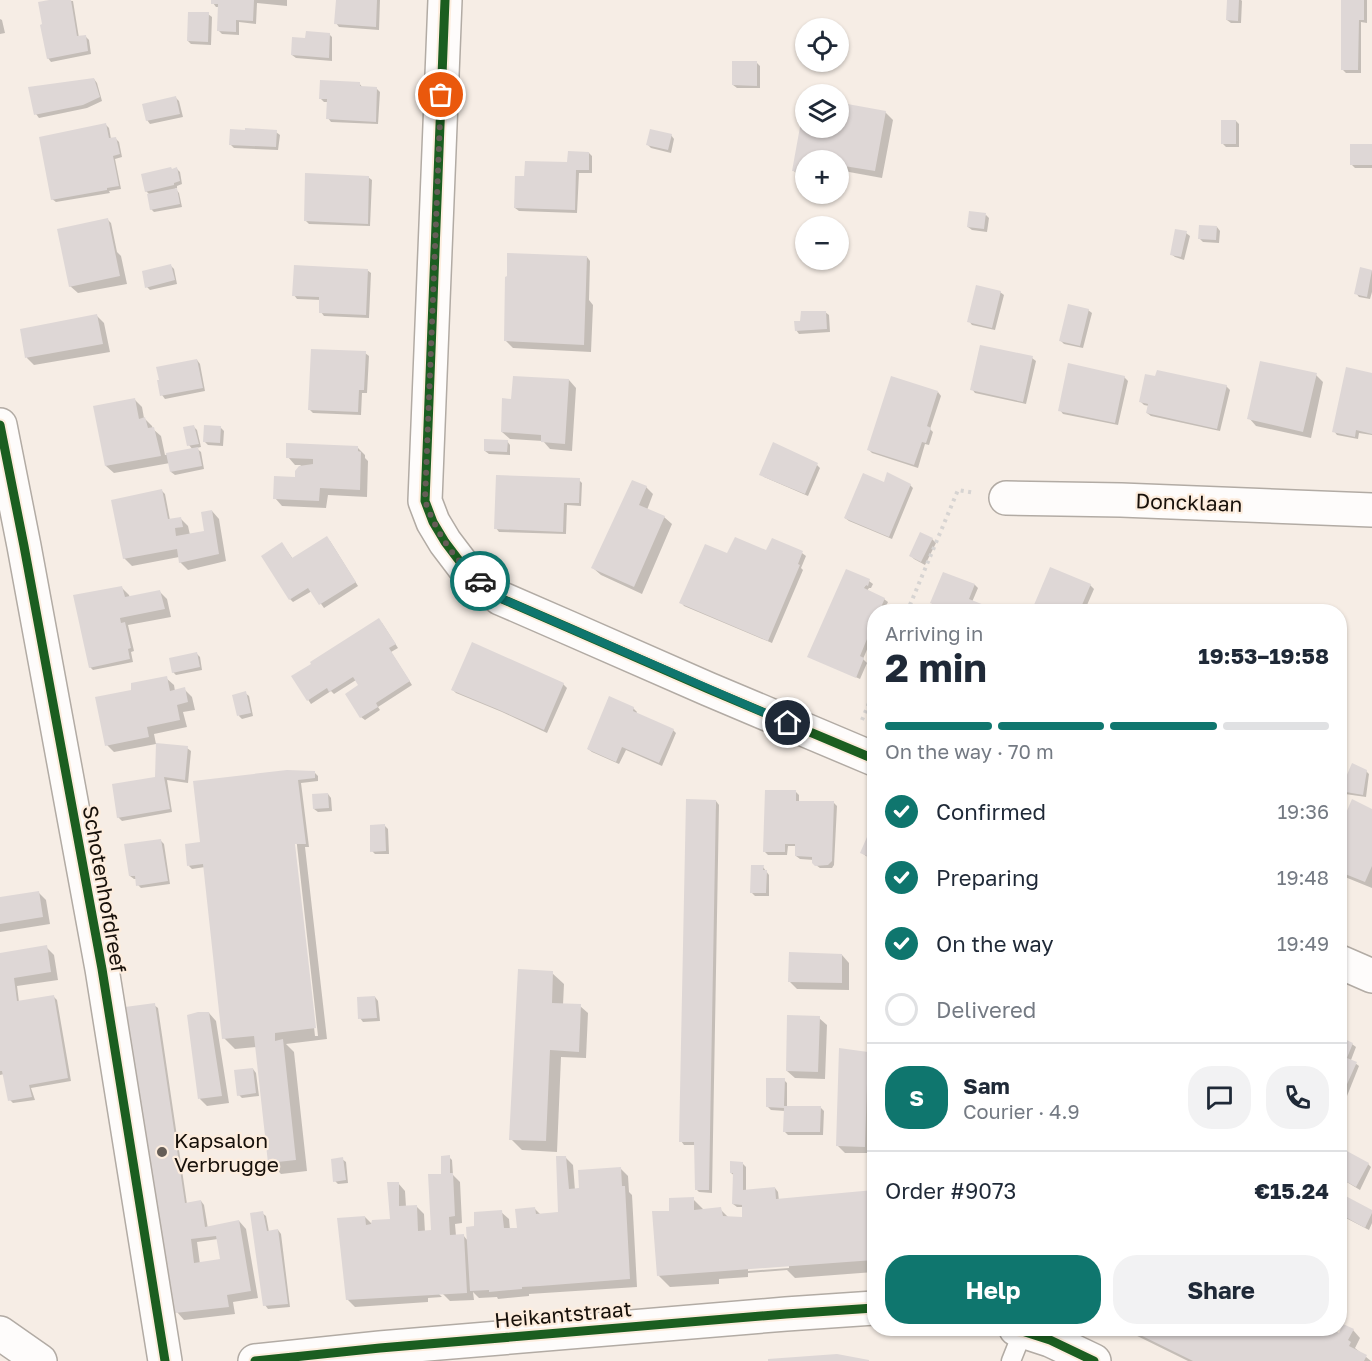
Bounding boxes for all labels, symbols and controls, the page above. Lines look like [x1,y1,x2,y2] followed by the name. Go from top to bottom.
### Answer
[795,18,849,270] map controls
[795,18,849,72] button: locate
[415,69,466,120] pin
[424,78,457,111] icon: bag
[795,84,849,138] button: layers
[795,150,849,204] button: +
[795,216,849,270] button: −
[1135,487,1243,517] street label: Doncklaan
[450,551,510,611] courier
[464,565,497,598] icon: car
[885,621,983,645] text: Arriving in
[1198,642,1329,669] text: 19:53–19:58
[885,644,987,691] text: 2 min
[762,697,813,748] pin
[771,706,804,739] icon: home
[885,739,1054,763] text: On the way · 70 m
[885,795,918,828] icon: check
[936,798,1046,825] text: Confirmed
[1277,799,1329,823] text: 19:36
[77,803,133,975] street label: Schotenhofdreef
[885,861,918,894] icon: check
[936,864,1039,891] text: Preparing
[1277,865,1329,889] text: 19:48
[885,927,918,960] icon: check
[936,930,1054,957] text: On the way
[1277,931,1329,955] text: 19:49
[936,996,1036,1023] text: Delivered
[1188,1066,1251,1129] button: chat
[1266,1066,1329,1129] button: phone
[963,1072,1010,1099] text: Sam
[909,1084,924,1111] text: S
[963,1099,1080,1123] text: Courier · 4.9
[174,1127,279,1177] place label: Kapsalon Verbrugge
[155,1145,169,1159] marker: Kapsalon Verbrugge
[885,1177,1016,1204] text: Order #9073
[1255,1177,1329,1204] text: €15.24
[885,1255,1101,1324] button: Help
[1113,1255,1329,1324] button: Share
[493,1295,633,1333] street label: Heikantstraat

